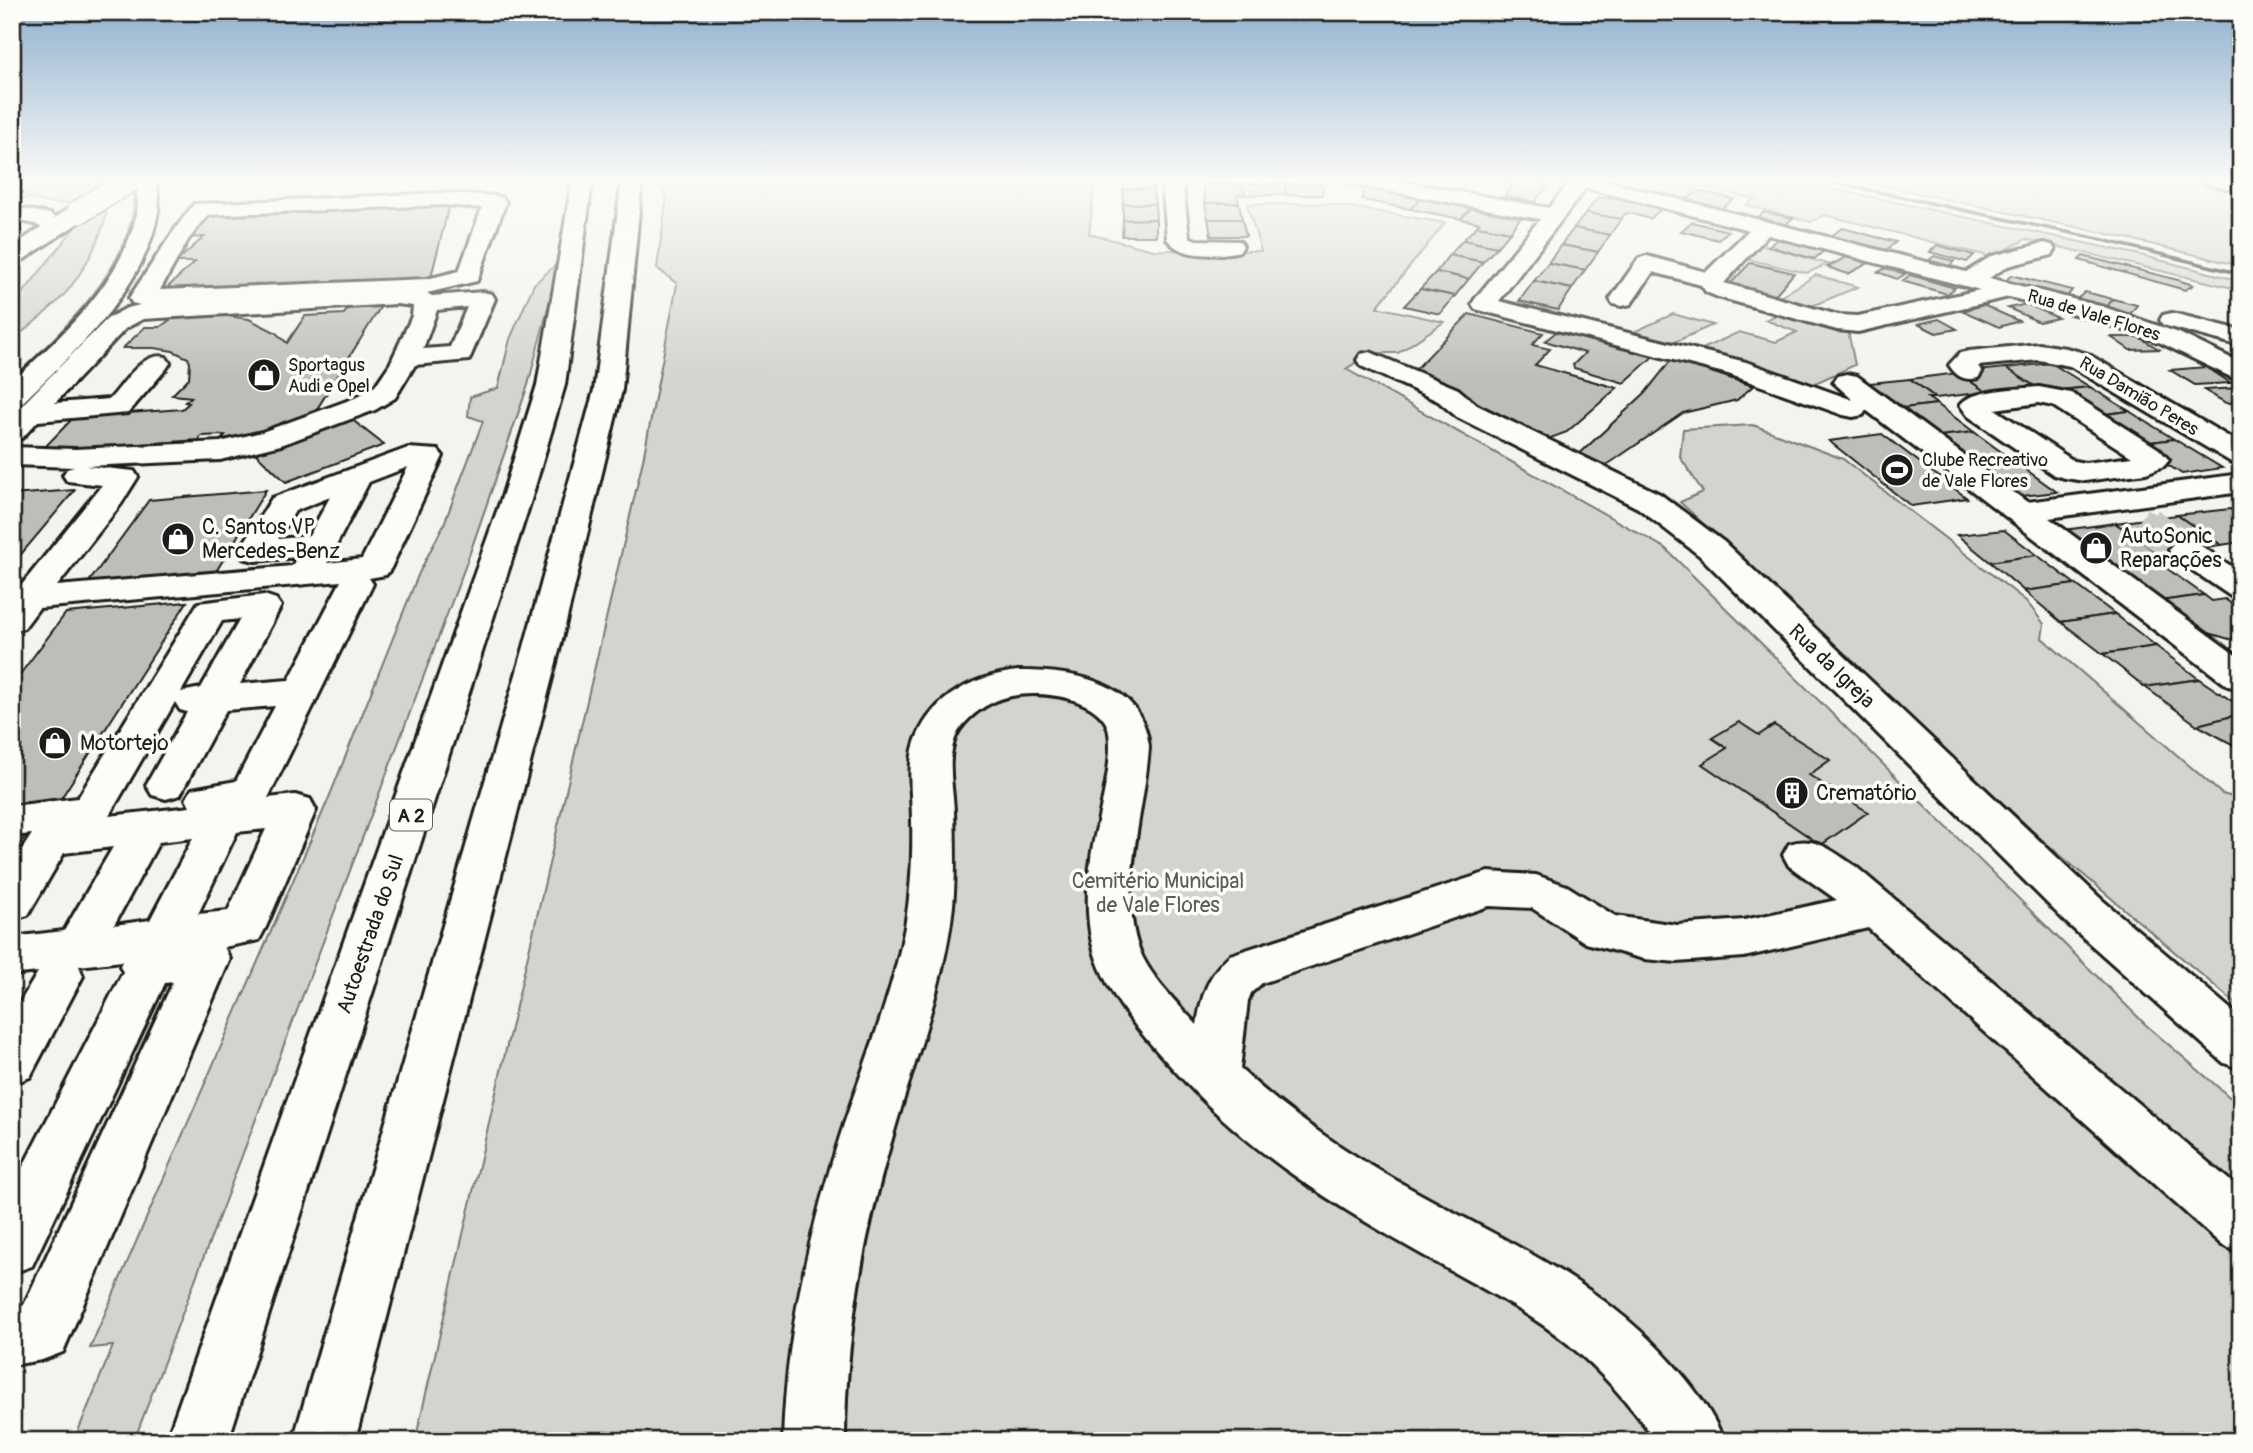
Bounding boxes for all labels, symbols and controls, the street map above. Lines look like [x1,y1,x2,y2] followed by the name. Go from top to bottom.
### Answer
[2025,284,2163,347] street label: Rua de Vale Flores
[2075,352,2203,441] street label: Rua Damião Peres
[288,354,370,398] place label: Sportagus Audi e Opel
[245,356,283,394] shop icon: Sportagus Audi e Opel
[1922,449,2048,493] place label: Clube Recreativo de Vale Flores
[1878,451,1916,489] sports icon: Clube Recreativo de Vale Flores
[202,514,340,565] place label: C. Santos VP Mercedes-Benz
[159,520,197,558] shop icon: C. Santos VP Mercedes-Benz
[2120,523,2222,574] place label: AutoSonic Reparações
[2077,529,2115,567] shop icon: AutoSonic Reparações
[1783,618,1881,714] street label: Rua da Igreja
[36,724,74,762] shop icon: Motortejo
[80,730,169,757] place label: Motortejo
[1773,774,1811,812] building icon: Crematório
[1816,780,1916,807] place label: Crematório
[390,800,432,830] road number: A 2
[331,851,410,1017] street label: Autoestrada do Sul
[1072,868,1244,919] park label: Cemitério Municipal de Vale Flores

